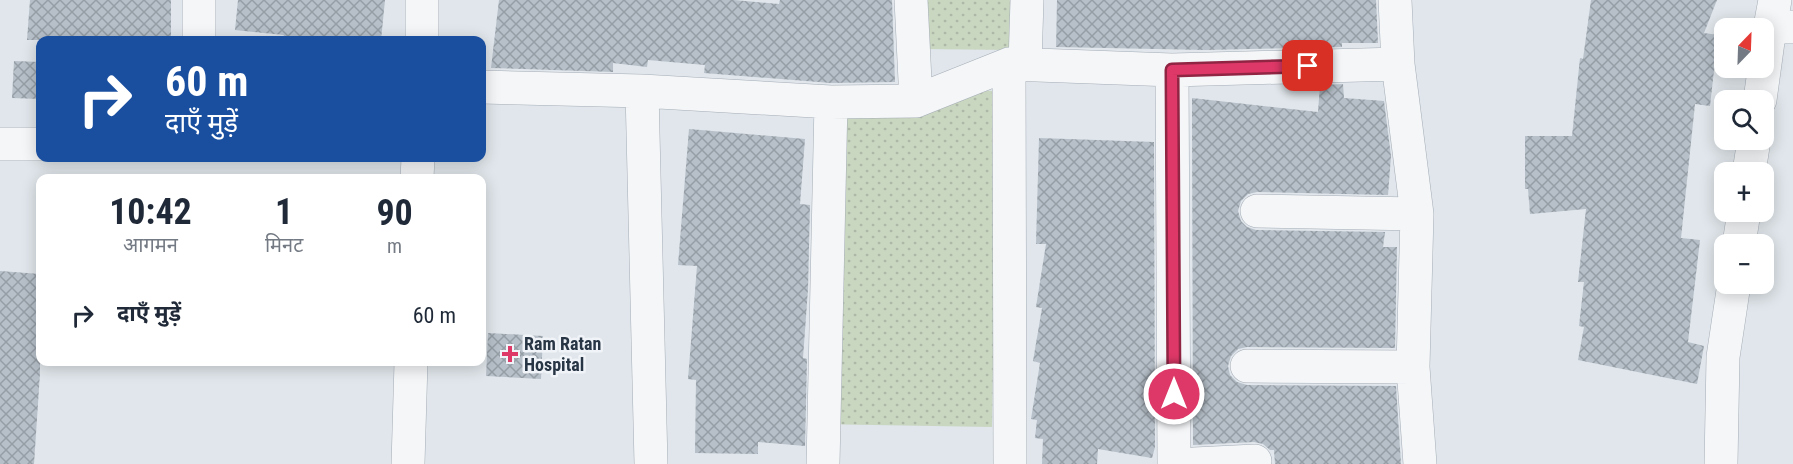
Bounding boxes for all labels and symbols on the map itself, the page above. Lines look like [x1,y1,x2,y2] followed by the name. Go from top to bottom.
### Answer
[1714,18,1774,78] north arrow
[1282,40,1333,91] pin
[524,333,601,375] place label: Ram Ratan Hospital
[501,345,519,363] marker: Ram Ratan Hospital
[1142,362,1206,426] position arrow

